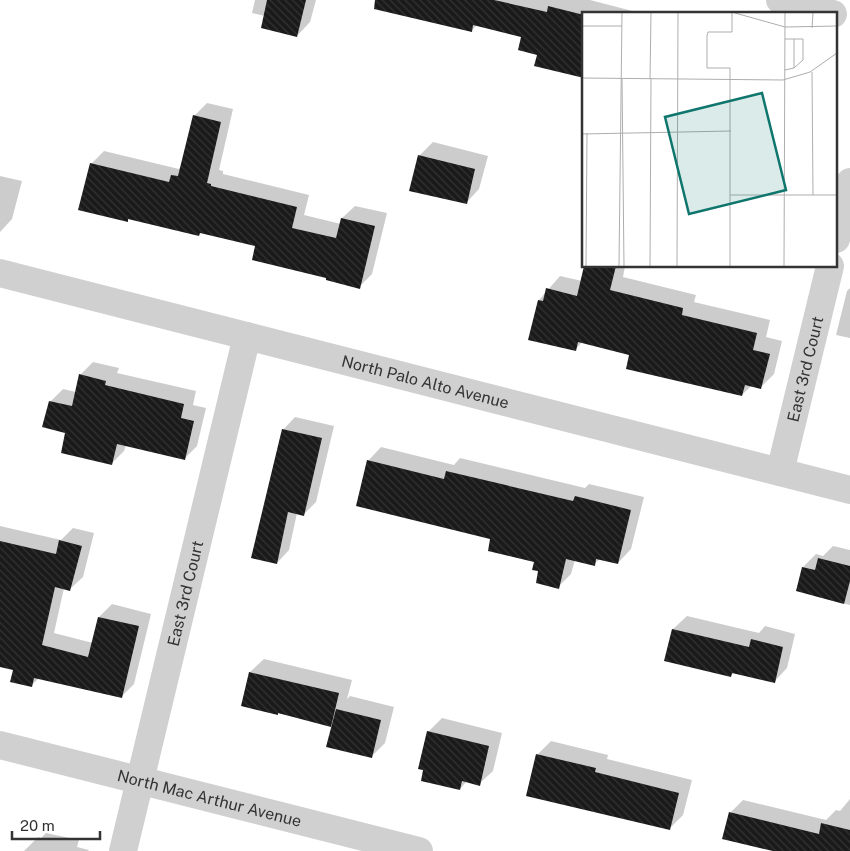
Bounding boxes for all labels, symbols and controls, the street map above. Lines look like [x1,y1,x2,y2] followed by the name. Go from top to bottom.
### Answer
[582,12,838,268] inset map
[784,314,827,424] street label: East 3rd Court
[339,352,511,413] street label: North Palo Alto Avenue
[164,539,207,648] street label: East 3rd Court
[115,766,303,831] street label: North Mac Arthur Avenue
[12,808,100,840] scale bar
[20,817,55,834] text: 20 m

